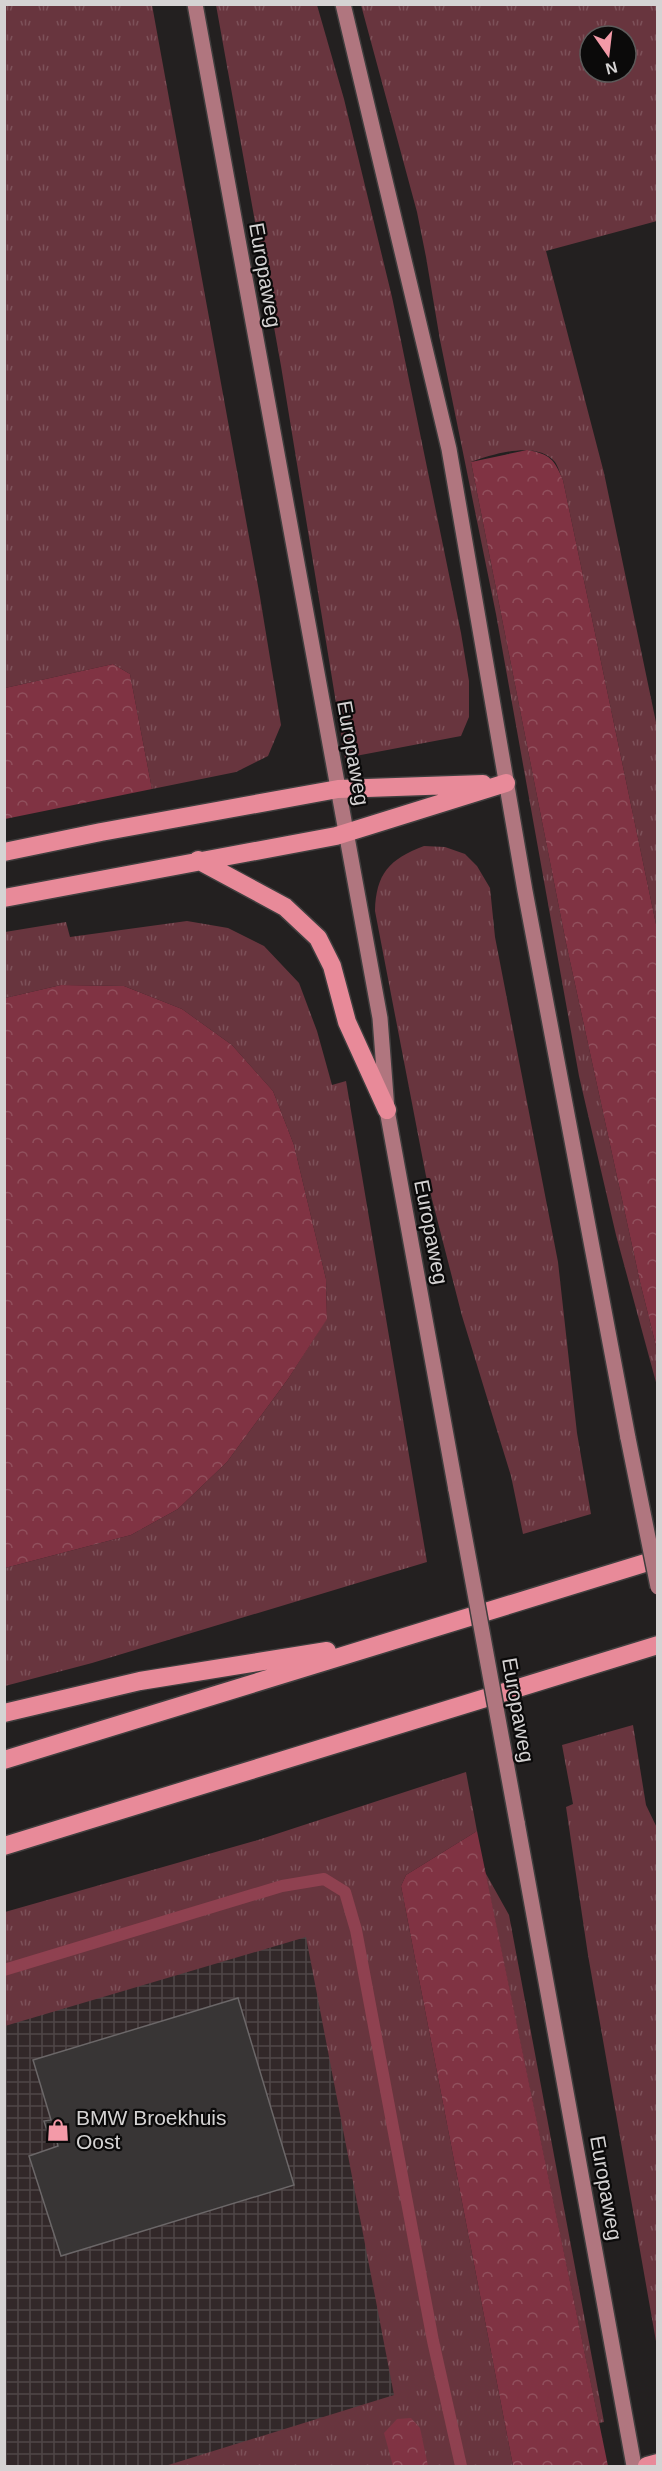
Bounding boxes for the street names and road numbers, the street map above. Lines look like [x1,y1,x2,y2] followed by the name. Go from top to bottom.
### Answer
[245,221,286,329] street label: Europaweg
[333,699,374,807] street label: Europaweg
[410,1178,453,1286] street label: Europaweg
[498,1656,539,1764] street label: Europaweg
[586,2134,627,2242] street label: Europaweg

